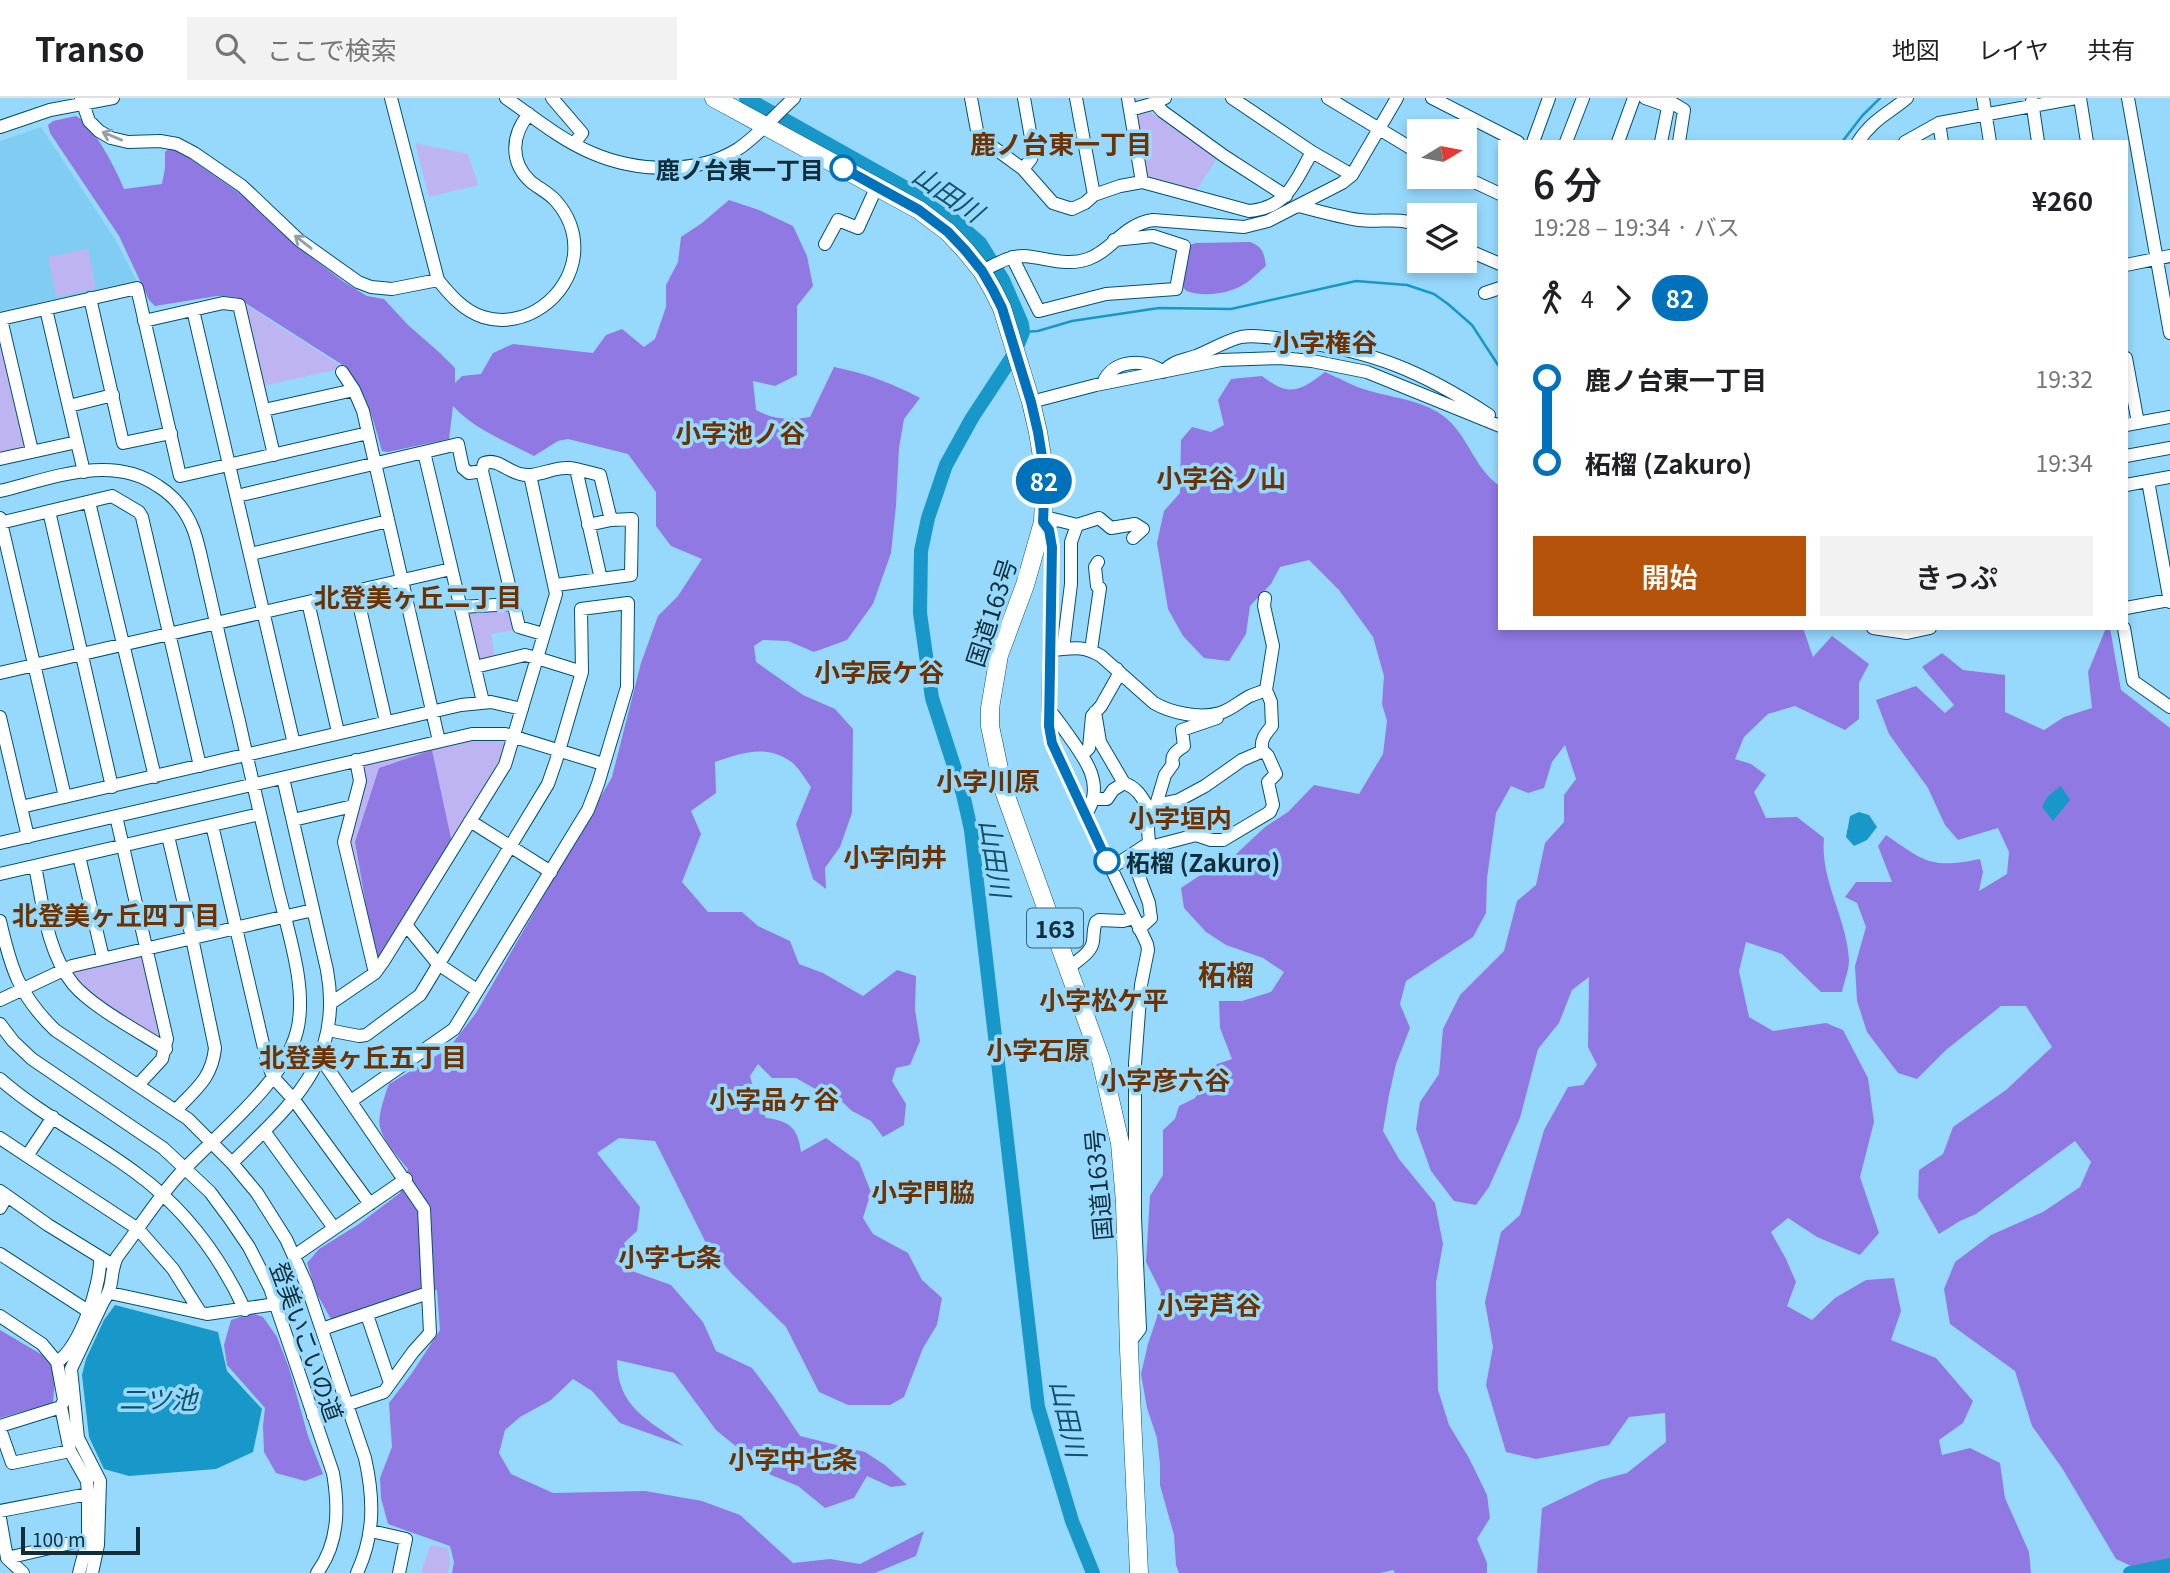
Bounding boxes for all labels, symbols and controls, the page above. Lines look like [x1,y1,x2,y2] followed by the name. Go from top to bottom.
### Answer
[187,17,677,80] search box
[35,24,145,72] text: Transo
[211,29,249,67] icon: search
[267,30,397,67] text: ここで検索
[1892,31,1940,66] text: 地図
[1978,31,2049,66] text: レイヤ
[2087,31,2135,66] text: 共有
[1407,119,1477,189] north arrow
[1407,119,1477,273] map controls
[970,124,1152,161] district label: 鹿ノ台東一丁目
[101,129,123,142] one-way arrow
[656,151,824,186] place label: 鹿ノ台東一丁目
[830,155,856,181] marker: 鹿ノ台東一丁目
[906,155,994,231] water label: 山田川
[1533,155,1602,210] text: 6 分
[2032,181,2093,218] text: ¥260
[1407,203,1477,273] button: layers
[1533,209,1740,243] text: 19:28 – 19:34 · バス
[294,235,312,250] one-way arrow
[1533,279,1571,317] icon: walk
[1604,279,1642,317] icon: forward
[1666,280,1694,315] text: 82
[1581,281,1594,315] text: 4
[1273,322,1377,359] district label: 小字権谷
[1585,360,1767,397] text: 鹿ノ台東一丁目
[2036,361,2093,395] text: 19:32
[675,413,805,450] district label: 小字池ノ谷
[1585,444,1752,481] text: 柘榴 (Zakuro)
[2036,445,2093,479] text: 19:34
[1012,458,1076,504] line badge: 82
[1156,458,1286,495] district label: 小字谷ノ山
[1030,463,1058,498] text: 82
[1533,536,1806,616] button: 開始
[1820,536,2093,616] button: きっぷ
[956,553,1024,671] street label: 国道163号
[314,577,522,614] district label: 北登美ヶ丘二丁目
[814,652,944,689] district label: 小字辰ケ谷
[936,761,1040,798] district label: 小字川原
[1128,798,1232,835] district label: 小字垣内
[973,817,1022,902] water label: 山田川
[843,837,947,874] district label: 小字向井
[1126,844,1280,879] place label: 柘榴 (Zakuro)
[1094,848,1120,874] marker: 柘榴 (Zakuro)
[12,895,220,932] district label: 北登美ヶ丘四丁目
[1027,908,1083,948] road number: 163
[1198,953,1254,993] district label: 柘榴
[1039,980,1169,1017] district label: 小字松ケ平
[986,1030,1090,1067] district label: 小字石原
[259,1037,467,1074] district label: 北登美ヶ丘五丁目
[1100,1060,1230,1097] district label: 小字彦六谷
[709,1079,839,1116] district label: 小字品ヶ谷
[1075,1128,1119,1242] street label: 国道163号
[871,1172,975,1209] district label: 小字門脇
[618,1237,722,1274] district label: 小字七条
[263,1256,353,1426] street label: 登美いこいの道
[1157,1285,1261,1322] district label: 小字芦谷
[1043,1376,1097,1463] water label: 山田川
[119,1379,200,1416] water label: 二ツ池
[728,1439,858,1476] district label: 小字中七条
[21,1524,140,1556] scale bar
[32,1525,86,1552] text: 100 m

